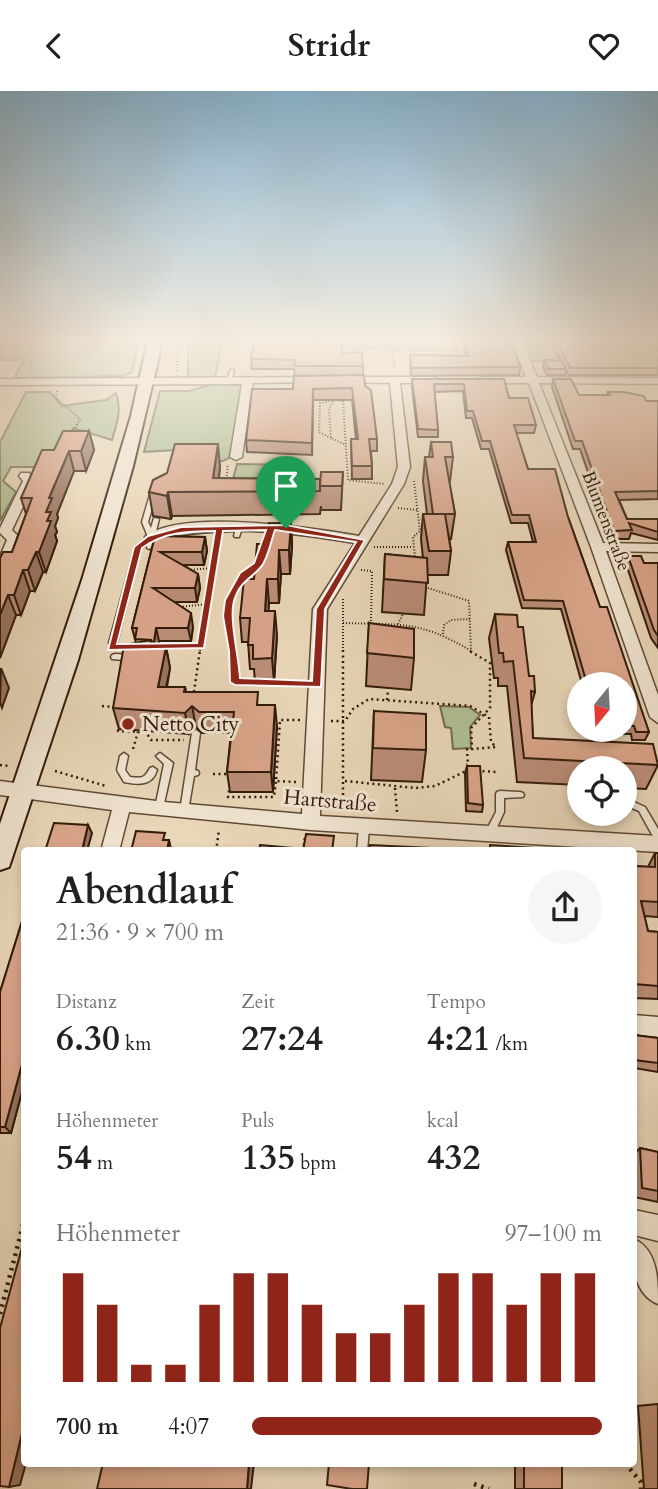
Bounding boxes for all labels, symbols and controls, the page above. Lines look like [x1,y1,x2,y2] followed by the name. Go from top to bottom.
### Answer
[288,24,370,68] text: Stridr
[35,27,73,65] icon: back
[585,27,623,65] icon: heart
[256,456,316,528] pin
[267,467,305,505] icon: arrive
[575,467,637,575] street label: Blumenstraße
[567,672,637,742] north arrow
[567,672,637,826] map controls
[142,710,239,739] place label: Netto City
[120,716,136,732] marker: Netto City
[567,756,637,826] button: locate
[282,782,378,820] street label: Hartstraße
[56,865,233,917] text: Abendlauf
[528,870,602,944] button: share
[56,917,224,948] text: 21:36 · 9 × 700 m
[56,989,117,1015] text: Distanz
[241,989,275,1015] text: Zeit
[427,989,486,1015] text: Tempo
[56,1015,120,1063] text: 6.30
[241,1015,323,1063] text: 27:24
[427,1015,491,1063] text: 4:21
[120,1031,151,1057] text: km
[491,1031,528,1057] text: /km
[56,1108,158,1134] text: Höhenmeter
[241,1108,274,1134] text: Puls
[427,1108,459,1134] text: kcal
[56,1134,92,1182] text: 54
[241,1134,295,1182] text: 135
[427,1134,480,1182] text: 432
[92,1150,113,1176] text: m
[295,1150,337,1176] text: bpm
[56,1218,180,1249] text: Höhenmeter
[505,1218,602,1249] text: 97–100 m
[56,1411,119,1442] text: 700 m
[168,1411,209,1442] text: 4:07

